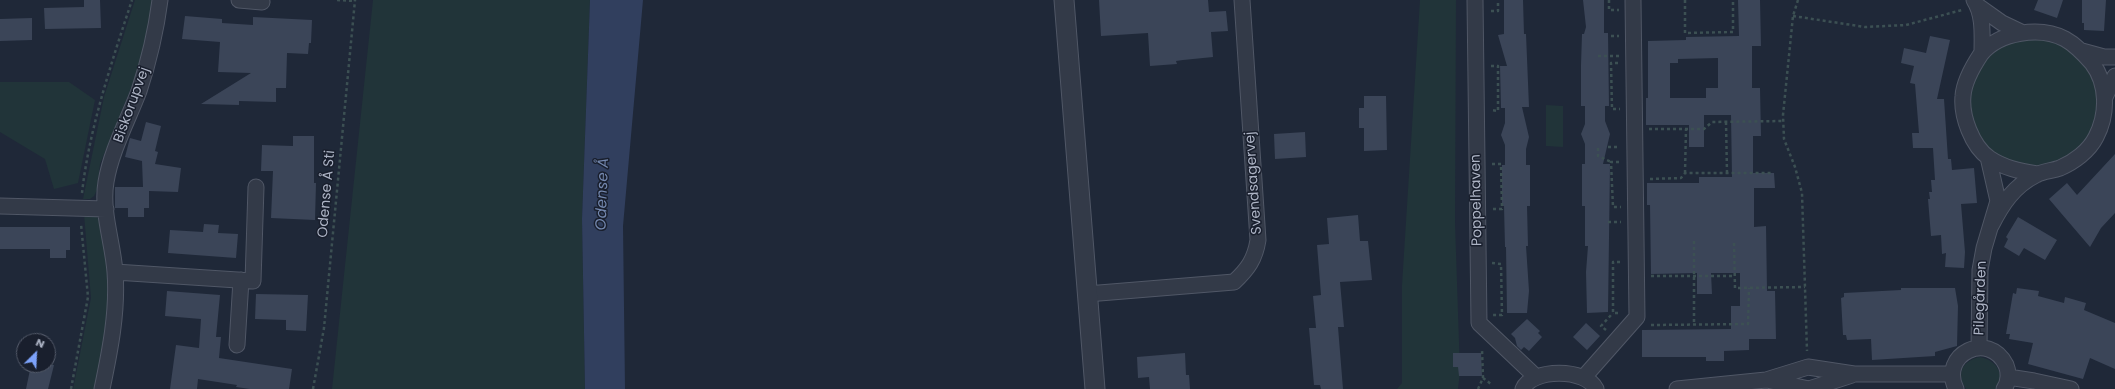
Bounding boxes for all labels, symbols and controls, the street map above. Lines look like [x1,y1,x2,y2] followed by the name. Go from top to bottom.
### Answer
[111,65,153,145] street label: Biskorupvej
[1242,131,1266,235] street label: Svendsagervej
[315,150,339,238] street label: Odense Å Sti
[1468,154,1486,246] street label: Poppelhaven
[593,157,613,231] water label: Odense Å
[1971,260,1991,336] street label: Pilegården
[16,333,56,373] north arrow
[33,334,48,352] text: N

